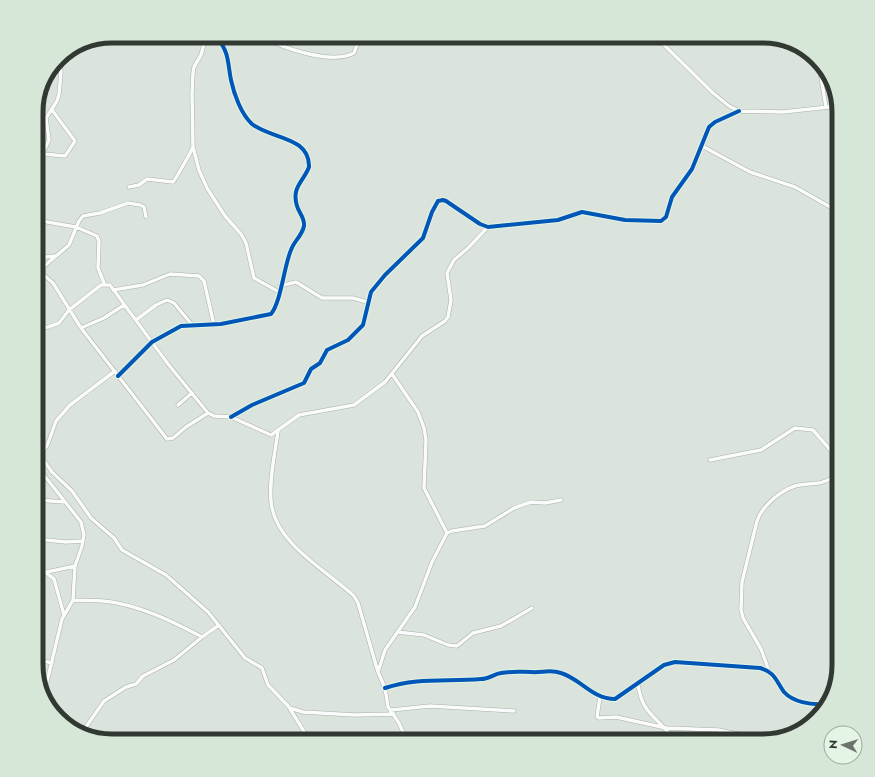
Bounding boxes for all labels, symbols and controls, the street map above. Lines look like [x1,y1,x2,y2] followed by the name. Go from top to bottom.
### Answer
[823,725,863,765] north arrow
[825,739,841,749] text: N

